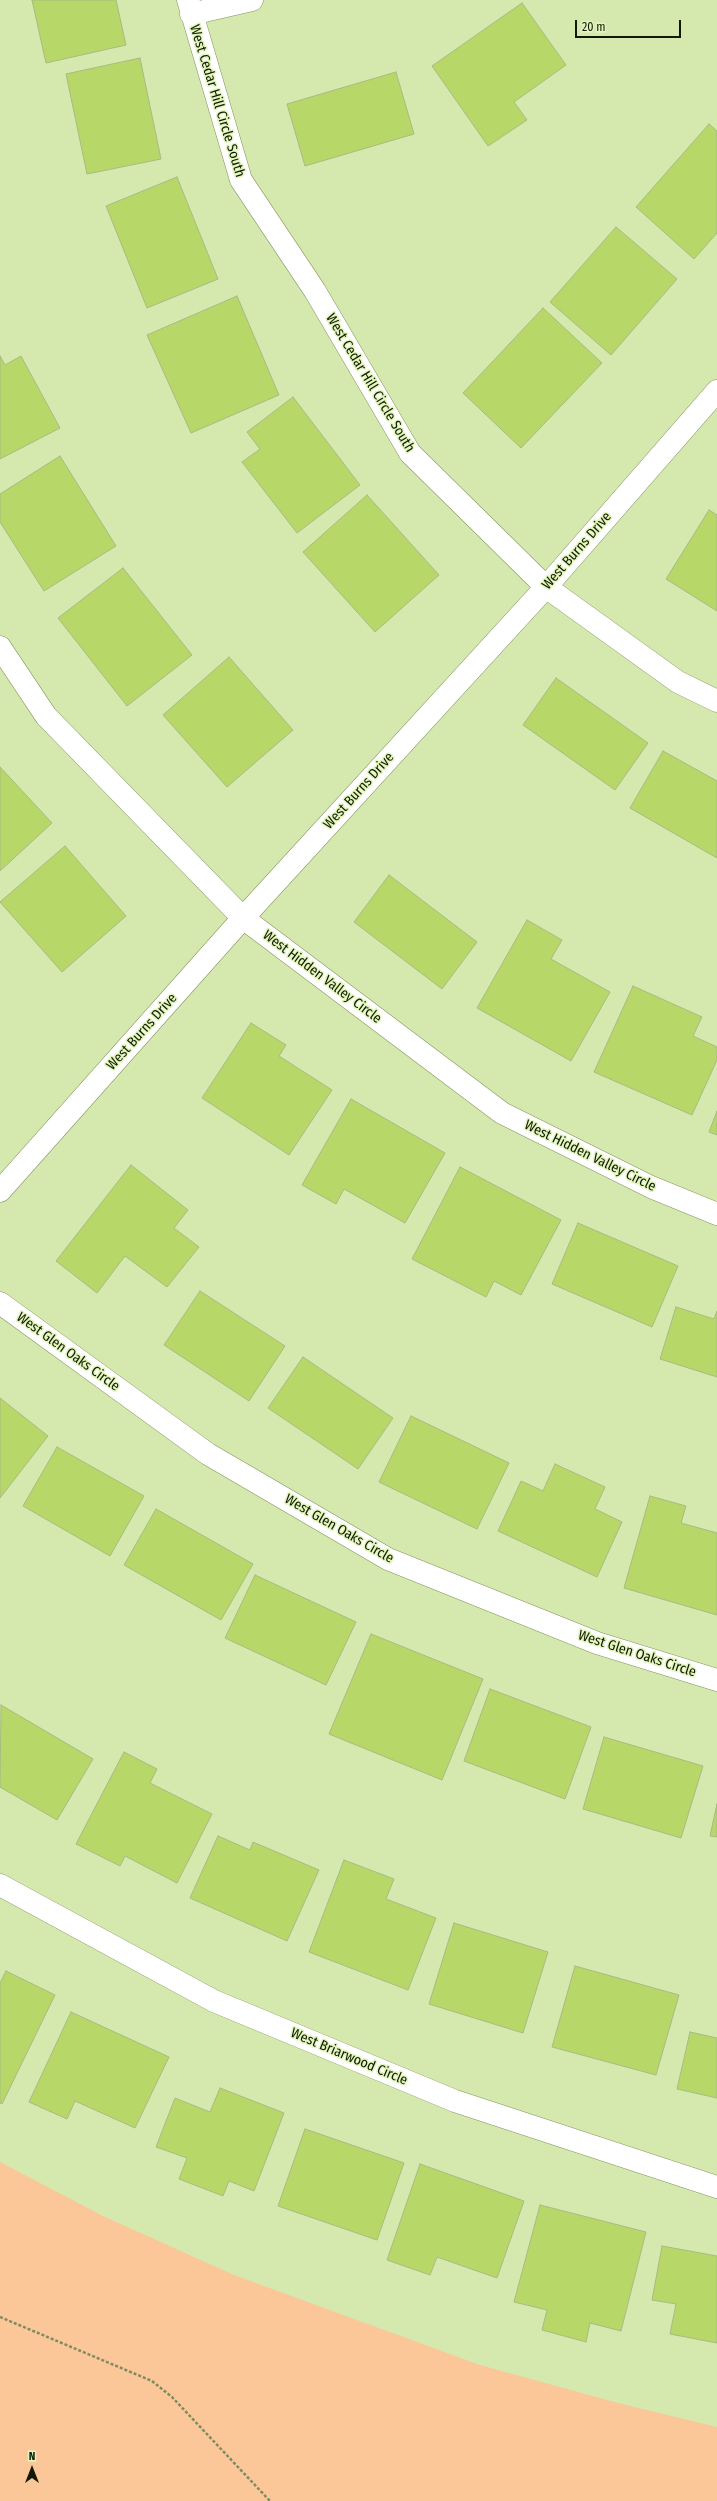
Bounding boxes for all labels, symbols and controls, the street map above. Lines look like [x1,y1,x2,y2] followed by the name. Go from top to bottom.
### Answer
[577,12,683,38] scale bar
[582,20,606,34] text: 20 m
[186,23,248,179] street label: West Cedar Hill Circle South
[322,311,418,455] street label: West Cedar Hill Circle South
[539,509,615,593] street label: West Burns Drive
[320,749,398,833] street label: West Burns Drive
[259,927,385,1027] street label: West Hidden Valley Circle
[103,990,181,1074] street label: West Burns Drive
[521,1117,659,1195] street label: West Hidden Valley Circle
[13,1309,123,1395] street label: West Glen Oaks Circle
[281,1491,397,1567] street label: West Glen Oaks Circle
[576,1627,698,1681] street label: West Glen Oaks Circle
[288,2025,410,2089] street label: West Briarwood Circle
[12,2449,52,2489] north arrow
[29,2450,35,2463] text: N

